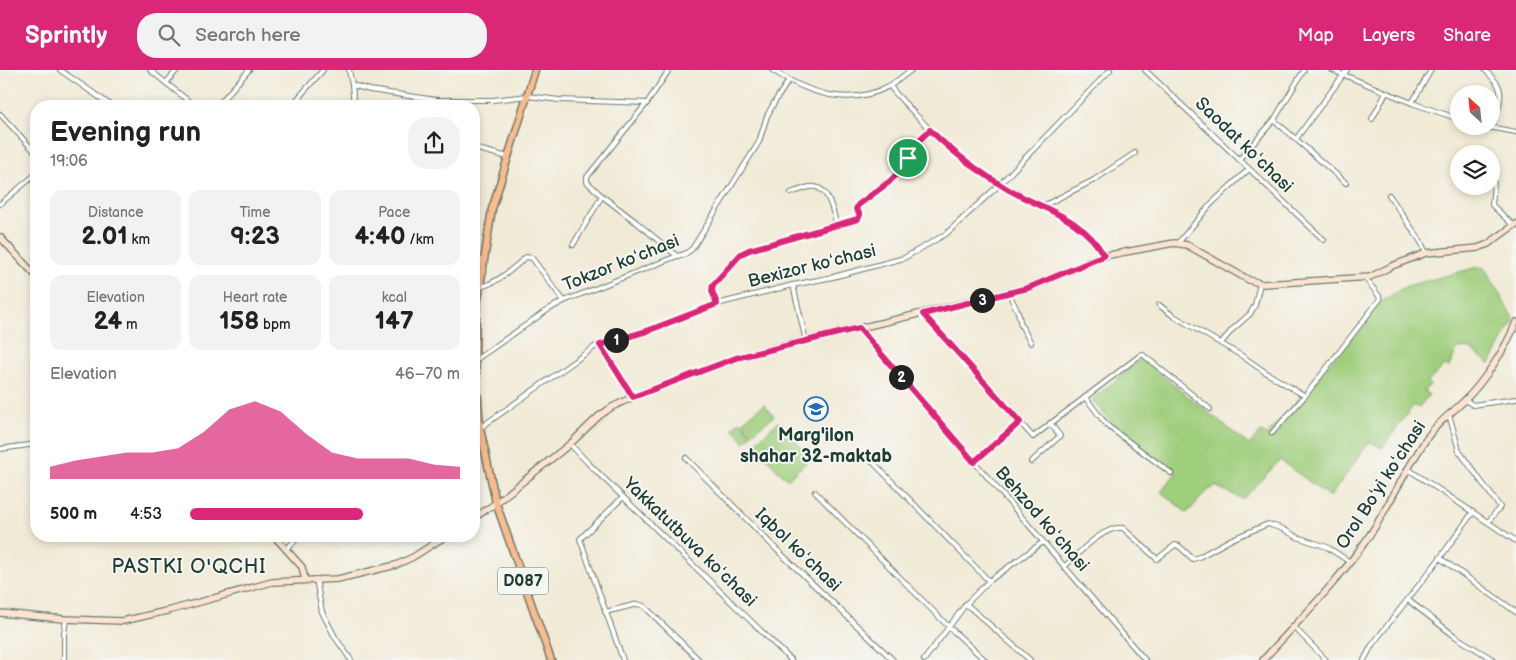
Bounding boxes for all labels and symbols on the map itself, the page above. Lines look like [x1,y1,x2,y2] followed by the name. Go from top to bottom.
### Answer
[1450,85,1500,135] north arrow
[1191,93,1297,197] street label: Saodat koʻchasi
[887,137,929,179] pin
[560,230,682,296] street label: Tokzor koʻchasi
[746,240,878,292] street label: Bexizor koʻchasi
[970,288,994,312] pin: 3
[604,328,628,352] pin: 1
[888,364,914,390] pin: 2
[803,396,829,422] school or university icon: Marg'ilon shahar 32-maktab
[1332,417,1430,553] street label: Orol Boʻyi koʻchasi
[740,425,892,467] place label: Marg'ilon shahar 32-maktab
[991,462,1093,576] street label: Behzod koʻchasi
[618,472,761,611] street label: Yakkatutbuva koʻchasi
[751,504,845,596] street label: Iqbol koʻchasi
[111,555,267,579] district label: PASTKI O'QCHI
[498,568,548,594] road number: D087

